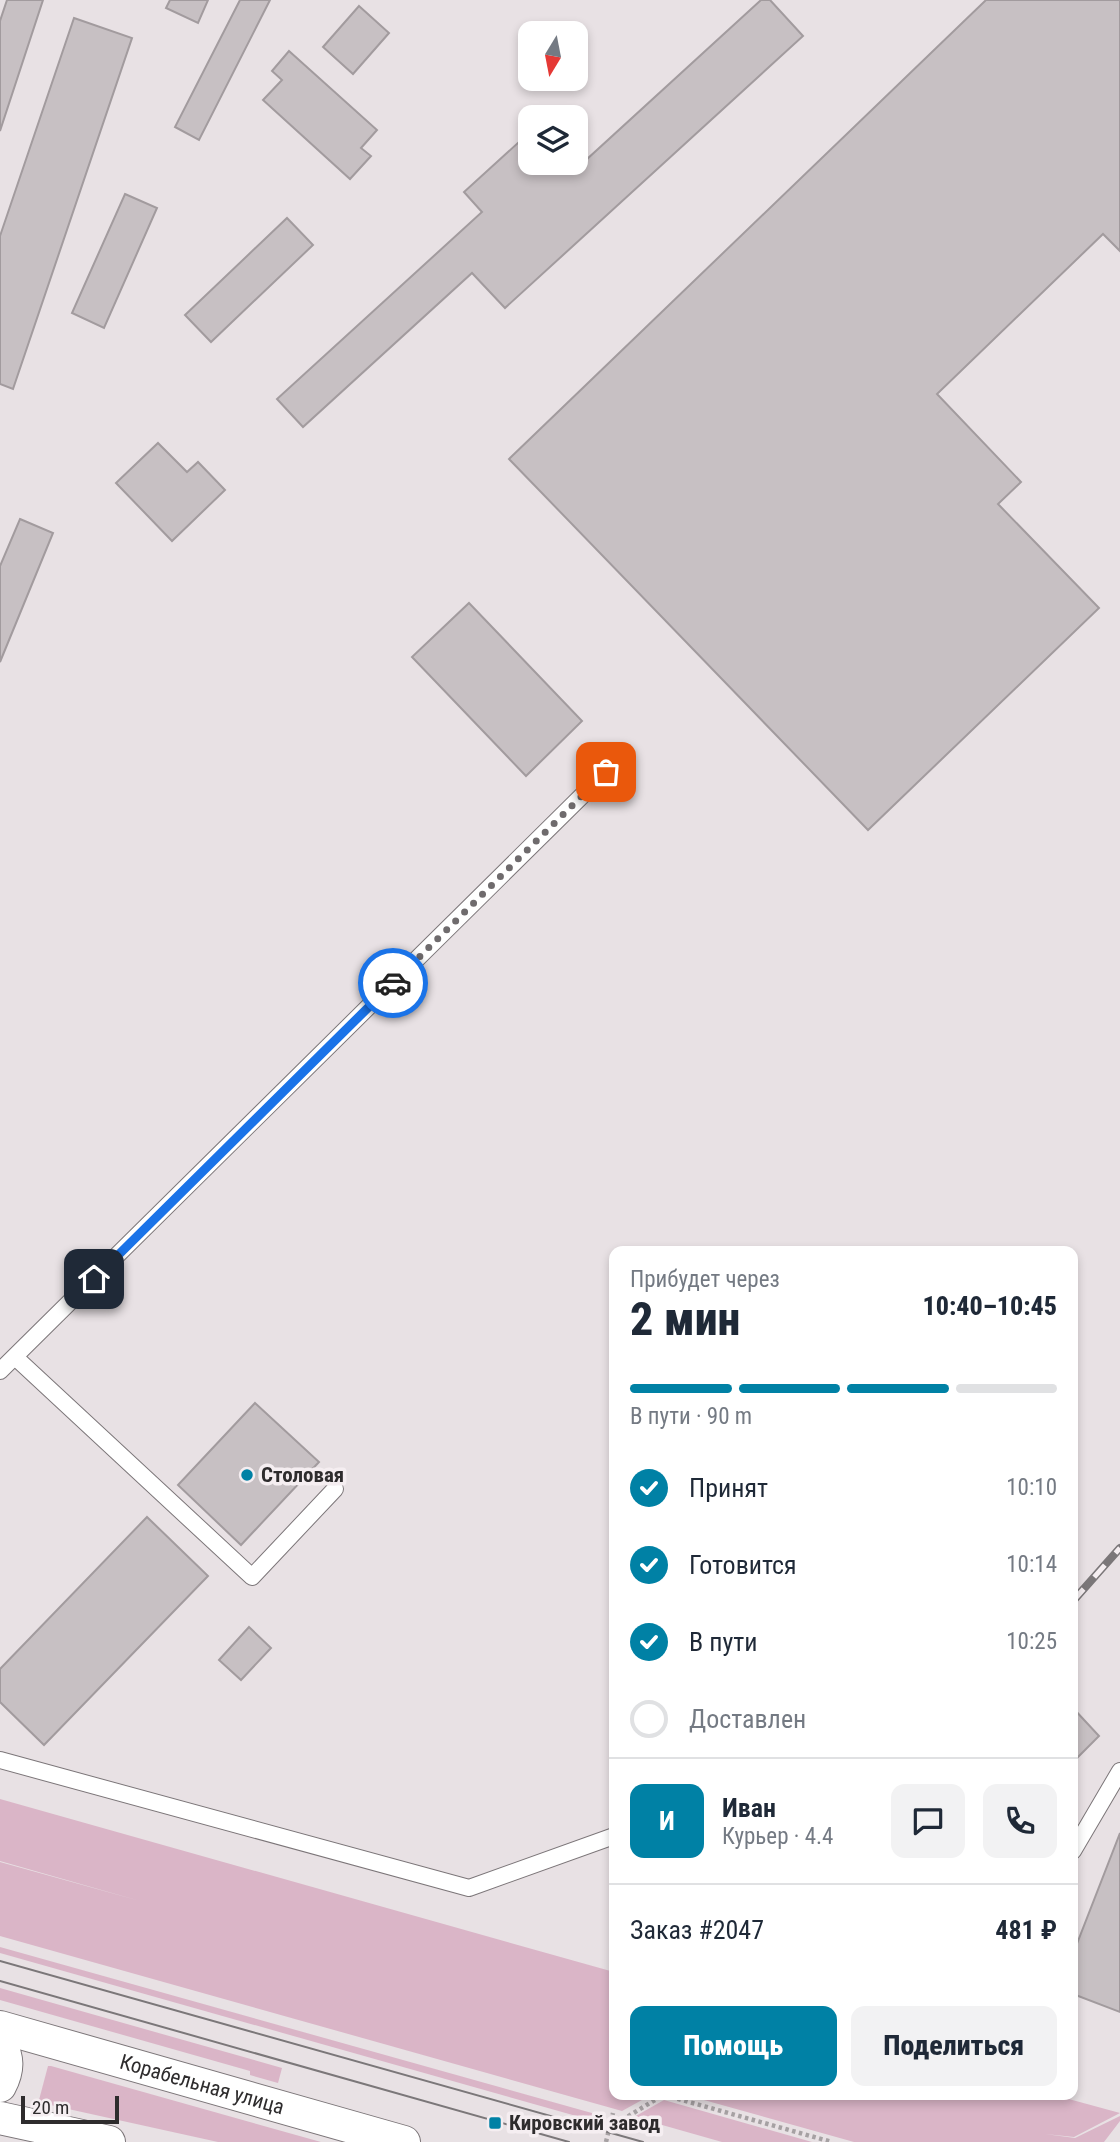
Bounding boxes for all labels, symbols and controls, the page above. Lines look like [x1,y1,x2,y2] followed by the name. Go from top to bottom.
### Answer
[518,21,588,91] north arrow
[518,21,588,175] map controls
[518,105,588,175] button: layers
[576,742,636,802] pin
[587,753,625,791] icon: bag
[358,948,428,1018] courier
[374,964,412,1002] icon: car
[64,1249,124,1309] pin
[75,1260,113,1298] icon: home
[630,1266,780,1293] text: Прибудет через
[923,1291,1057,1321] text: 10:40–10:45
[630,1292,740,1346] text: 2 мин
[630,1403,752,1430] text: В пути · 90 m
[261,1463,344,1487] place label: Столовая
[239,1467,255,1483] marker: Столовая
[630,1469,668,1507] icon: check
[689,1473,768,1503] text: Принят
[1006,1474,1057,1501] text: 10:10
[630,1546,668,1584] icon: check
[689,1550,797,1580] text: Готовится
[1006,1551,1057,1578] text: 10:14
[630,1623,668,1661] icon: check
[689,1627,758,1657] text: В пути
[1006,1628,1057,1655] text: 10:25
[689,1704,806,1734] text: Доставлен
[891,1784,965,1858] button: chat
[983,1784,1057,1858] button: phone
[722,1793,776,1823] text: Иван
[659,1806,675,1836] text: И
[722,1823,833,1850] text: Курьер · 4.4
[630,1915,764,1945] text: Заказ #2047
[995,1915,1057,1945] text: 481 ₽
[630,2006,837,2086] button: Помощь
[851,2006,1057,2086] button: Поделиться
[117,2050,287,2119] street label: Корабельная улица
[21,2093,119,2125] scale bar
[32,2096,69,2119] text: 20 m
[509,2111,660,2135] place label: Кировский завод
[487,2115,503,2131] marker: Кировский завод

